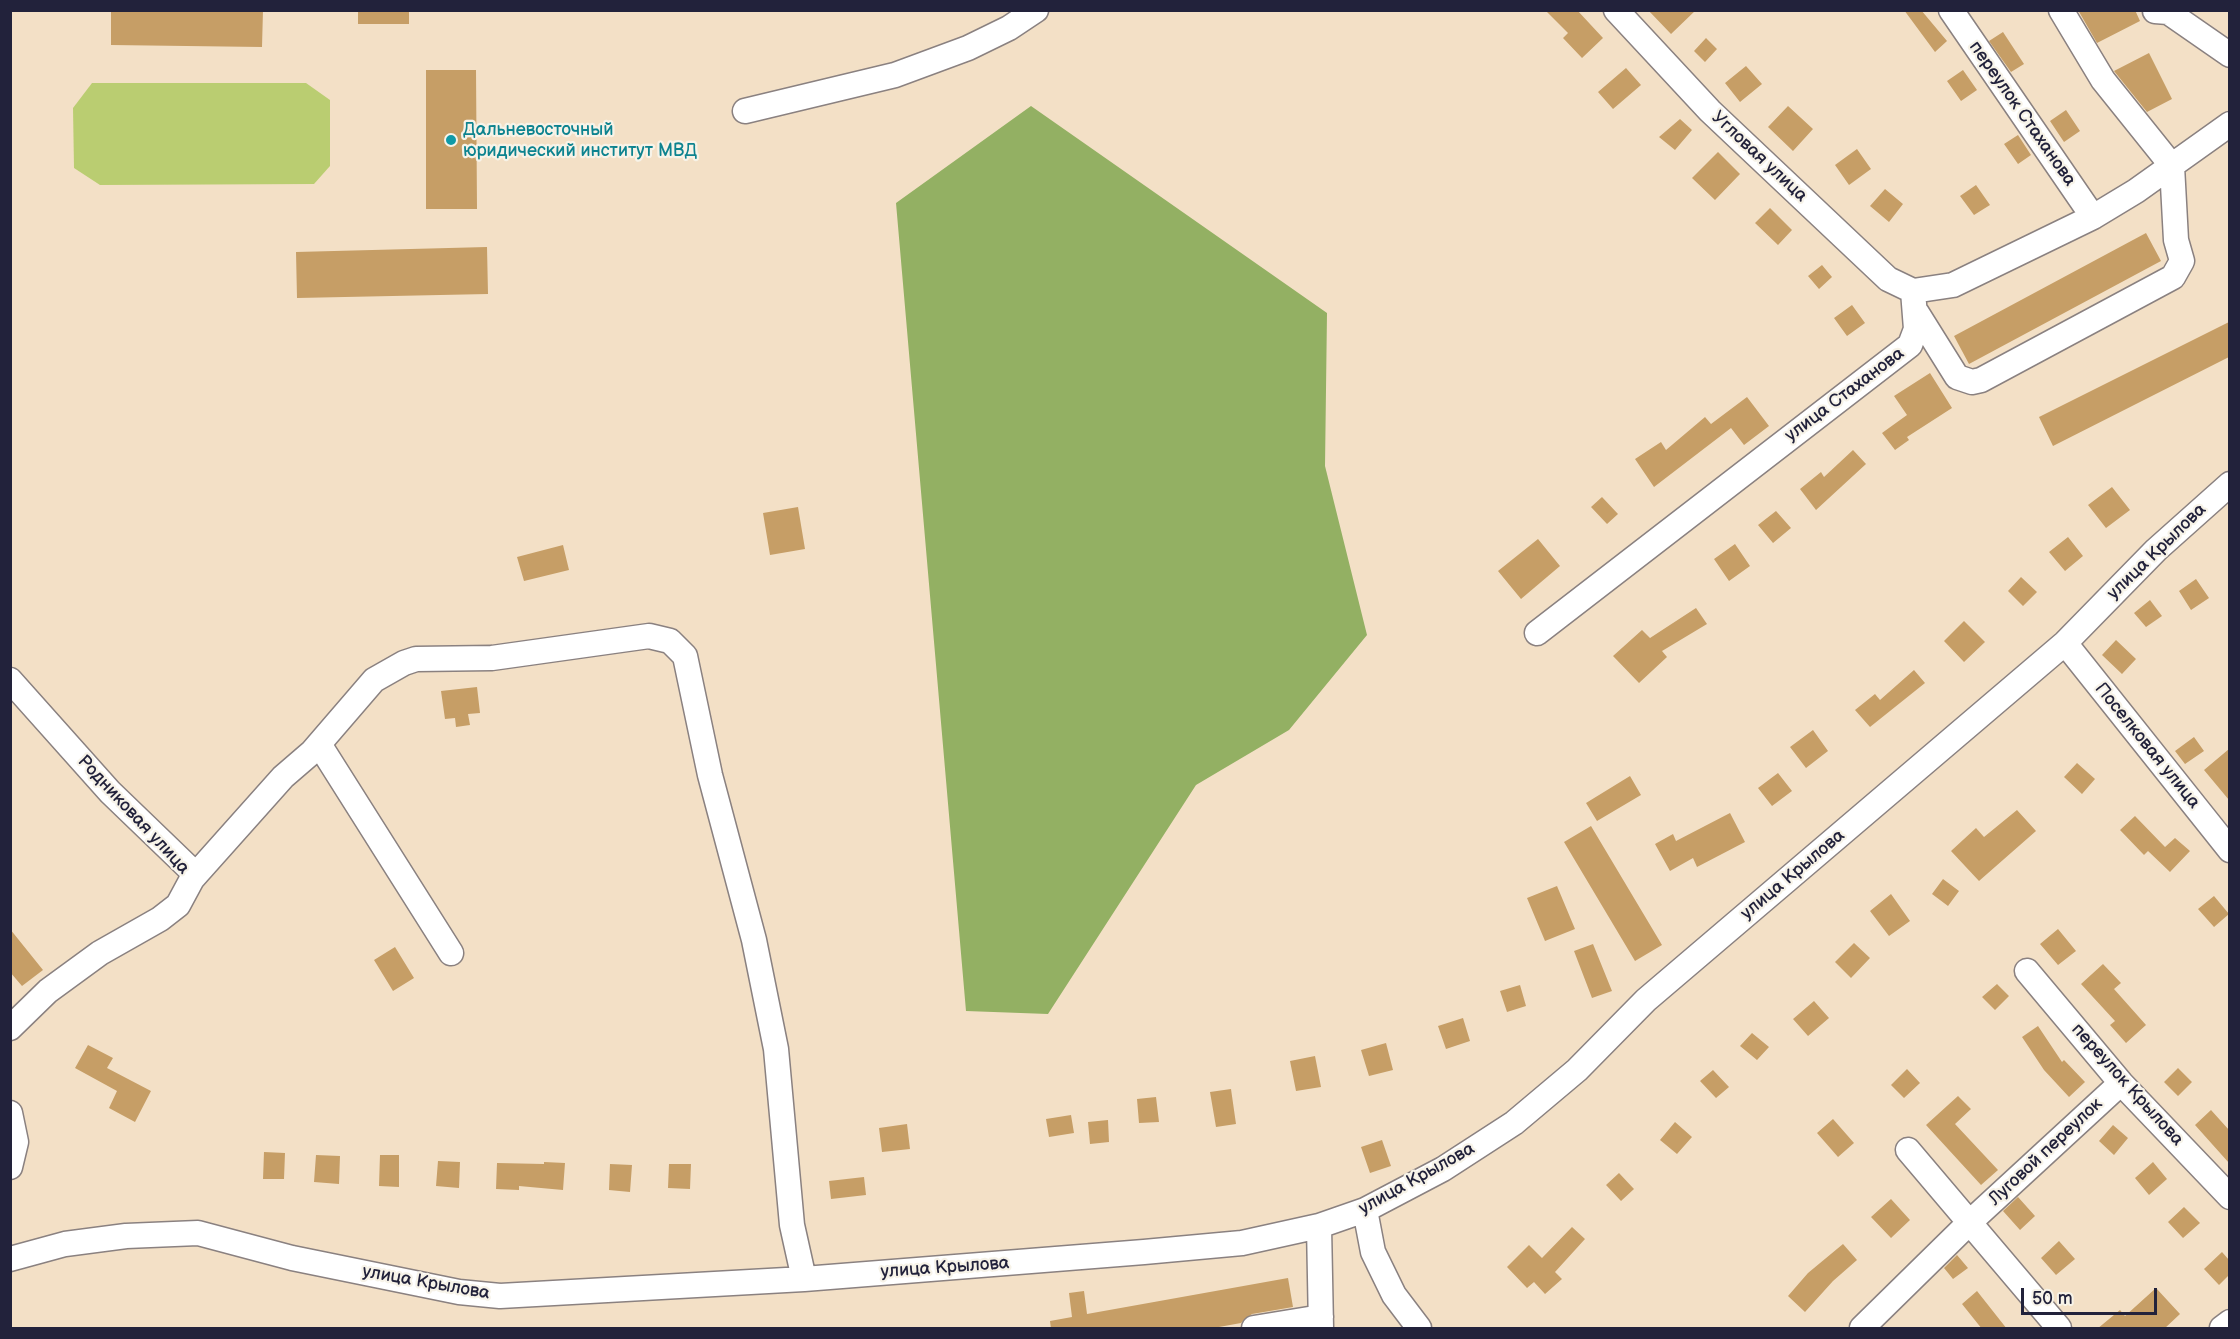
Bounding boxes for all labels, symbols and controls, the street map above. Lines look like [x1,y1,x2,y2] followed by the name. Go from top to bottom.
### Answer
[1964,37,2080,191] street label: переулок Стаханова
[1707,107,1811,207] street label: Угловая улица
[463,119,697,162] place label: Дальневосточный юридический институт МВД
[444,133,458,147] marker: Дальневосточный юридический институт МВД
[1781,343,1909,447] street label: улица Стаханова
[2103,499,2211,605] street label: улица Крылова
[2090,679,2204,813] street label: Поселковая улица
[72,751,194,879] street label: Родниковая улица
[1737,825,1849,925] street label: улица Крылова
[2066,1019,2188,1151] street label: переулок Крылова
[1985,1094,2107,1210] street label: Луговой переулок
[1355,1138,1479,1220] street label: улица Крылова
[880,1253,1010,1283] street label: улица Крылова
[361,1261,491,1305] street label: улица Крылова
[2024,1276,2160,1314] scale bar
[2032,1288,2073,1309] text: 50 m

